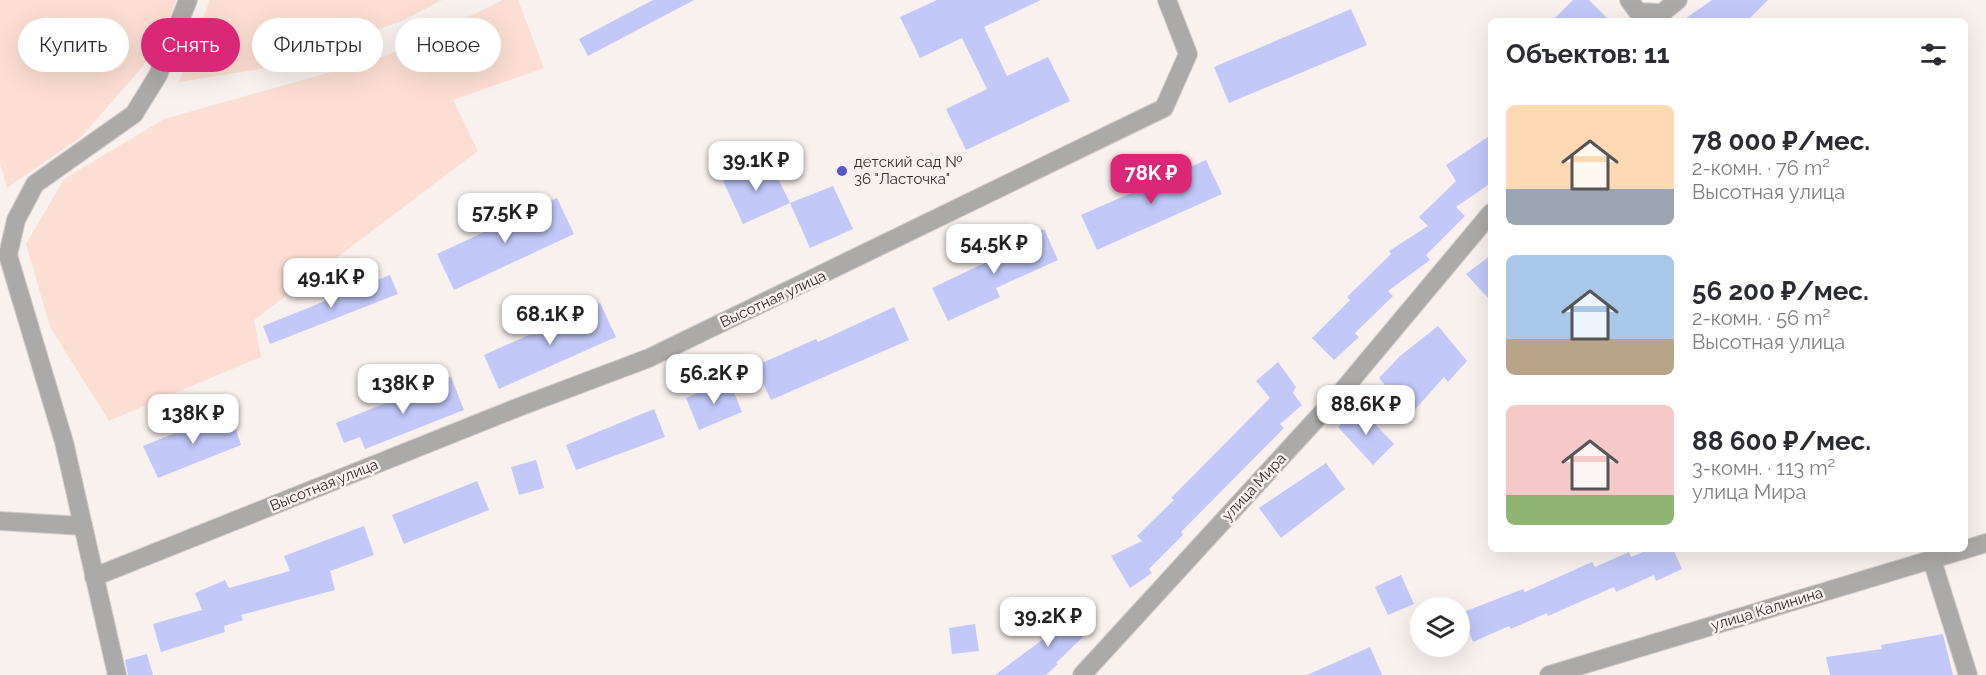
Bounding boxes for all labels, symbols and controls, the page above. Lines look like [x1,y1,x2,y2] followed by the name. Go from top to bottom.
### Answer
[18,18,129,72] chip: Купить
[141,18,240,72] chip: Снять
[252,18,383,72] chip: Фильтры
[395,18,501,72] chip: Новое
[1917,38,1950,71] icon: filters
[1506,39,1670,69] text: Объектов: 11
[1692,126,1870,156] text: 78 000 ₽/мес.
[1554,129,1626,201] icon: home
[701,141,811,192] pin: 39.1K ₽
[723,148,789,172] text: 39.1K ₽
[854,153,962,188] place label: детский сад № 36 "Ласточка"
[1109,154,1193,205] pin: 78K ₽
[1692,156,1830,180] text: 2-комн. · 76 m²
[1125,161,1177,185] text: 78K ₽
[835,164,849,178] marker: детский сад № 36 "Ласточка"
[1692,180,1845,204] text: Высотная улица
[450,193,560,244] pin: 57.5K ₽
[472,200,538,224] text: 57.5K ₽
[939,224,1049,275] pin: 54.5K ₽
[960,231,1028,255] text: 54.5K ₽
[276,258,386,309] pin: 49.1K ₽
[297,265,365,289] text: 49.1K ₽
[717,267,829,331] street label: Высотная улица
[1692,276,1869,306] text: 56 200 ₽/мес.
[1554,279,1626,351] icon: home
[495,295,605,346] pin: 68.1K ₽
[516,302,584,326] text: 68.1K ₽
[1692,306,1830,330] text: 2-комн. · 56 m²
[1692,330,1845,354] text: Высотная улица
[659,354,769,405] pin: 56.2K ₽
[680,361,748,385] text: 56.2K ₽
[354,364,452,415] pin: 138K ₽
[372,371,434,395] text: 138K ₽
[1311,385,1421,436] pin: 88.6K ₽
[1331,392,1401,416] text: 88.6K ₽
[144,394,242,445] pin: 138K ₽
[162,401,224,425] text: 138K ₽
[1692,426,1871,456] text: 88 600 ₽/мес.
[1554,429,1626,501] icon: home
[1218,449,1290,525] street label: улица Мира
[267,455,381,515] street label: Высотная улица
[1692,456,1835,480] text: 3-комн. · 113 m²
[1692,480,1806,504] text: улица Мира
[1709,583,1825,635] street label: улица Калинина
[993,597,1103,648] pin: 39.2K ₽
[1410,597,1470,657] map controls
[1410,597,1470,657] button: layers
[1014,604,1082,628] text: 39.2K ₽

